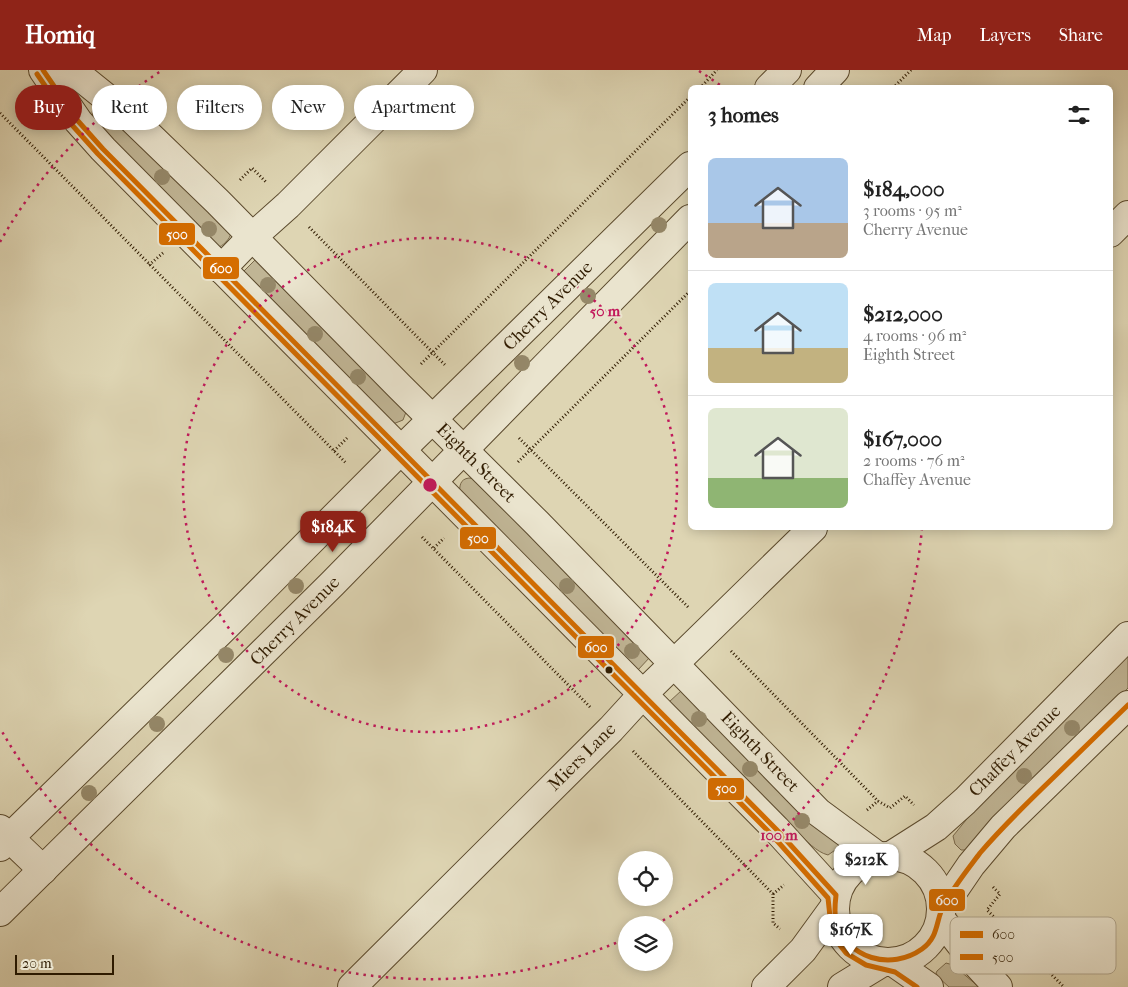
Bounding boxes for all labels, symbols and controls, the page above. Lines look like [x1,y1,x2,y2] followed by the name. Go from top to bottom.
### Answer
[25,21,95,49] text: Homiq
[917,25,951,46] text: Map
[979,25,1031,46] text: Layers
[1059,25,1103,46] text: Share
[15,85,82,130] chip: Buy
[92,85,167,130] chip: Rent
[177,85,262,130] chip: Filters
[272,85,344,130] chip: New
[354,85,474,130] chip: Apartment
[1065,101,1093,129] icon: filters
[708,103,779,127] text: 3 homes
[863,177,945,201] text: $184,000
[748,178,808,238] icon: home
[863,201,962,220] text: 3 rooms · 95 m²
[863,220,968,239] text: Cherry Avenue
[158,222,196,246] line badge: 500
[166,226,188,243] text: 500
[202,256,240,280] line badge: 600
[499,257,597,355] street label: Cherry Avenue
[209,260,233,277] text: 600
[590,302,621,320] text: 50 m
[863,302,943,326] text: $212,000
[748,303,808,363] icon: home
[863,326,966,345] text: 4 rooms · 96 m²
[863,345,955,364] text: Eighth Street
[432,419,520,507] street label: Eighth Street
[863,427,942,451] text: $167,000
[748,428,808,488] icon: home
[863,451,964,470] text: 2 rooms · 76 m²
[863,470,971,489] text: Chaffey Avenue
[421,476,439,494] centre of rings
[298,510,368,553] pin: $184K
[311,517,355,536] text: $184K
[459,526,497,550] line badge: 500
[467,530,489,547] text: 500
[246,572,344,670] street label: Cherry Avenue
[577,635,615,659] line badge: 600
[584,639,608,656] text: 600
[604,665,614,675] unlabelled marker
[965,701,1065,801] street label: Chaffey Avenue
[716,707,804,797] street label: Eighth Street
[544,719,620,795] street label: Miers Lane
[707,777,745,801] line badge: 500
[715,780,737,797] text: 500
[760,826,798,844] text: 100 m
[831,844,901,886] pin: $212K
[845,850,887,869] text: $212K
[618,851,673,971] map controls
[618,851,673,906] button: locate
[928,888,966,912] line badge: 600
[935,892,959,909] text: 600
[816,914,886,956] pin: $167K
[618,916,673,971] button: layers
[950,917,1116,974] legend
[830,920,872,939] text: $167K
[992,926,1015,943] text: 600
[992,949,1013,966] text: 500
[15,952,114,975] scale bar
[22,955,52,972] text: 20 m

